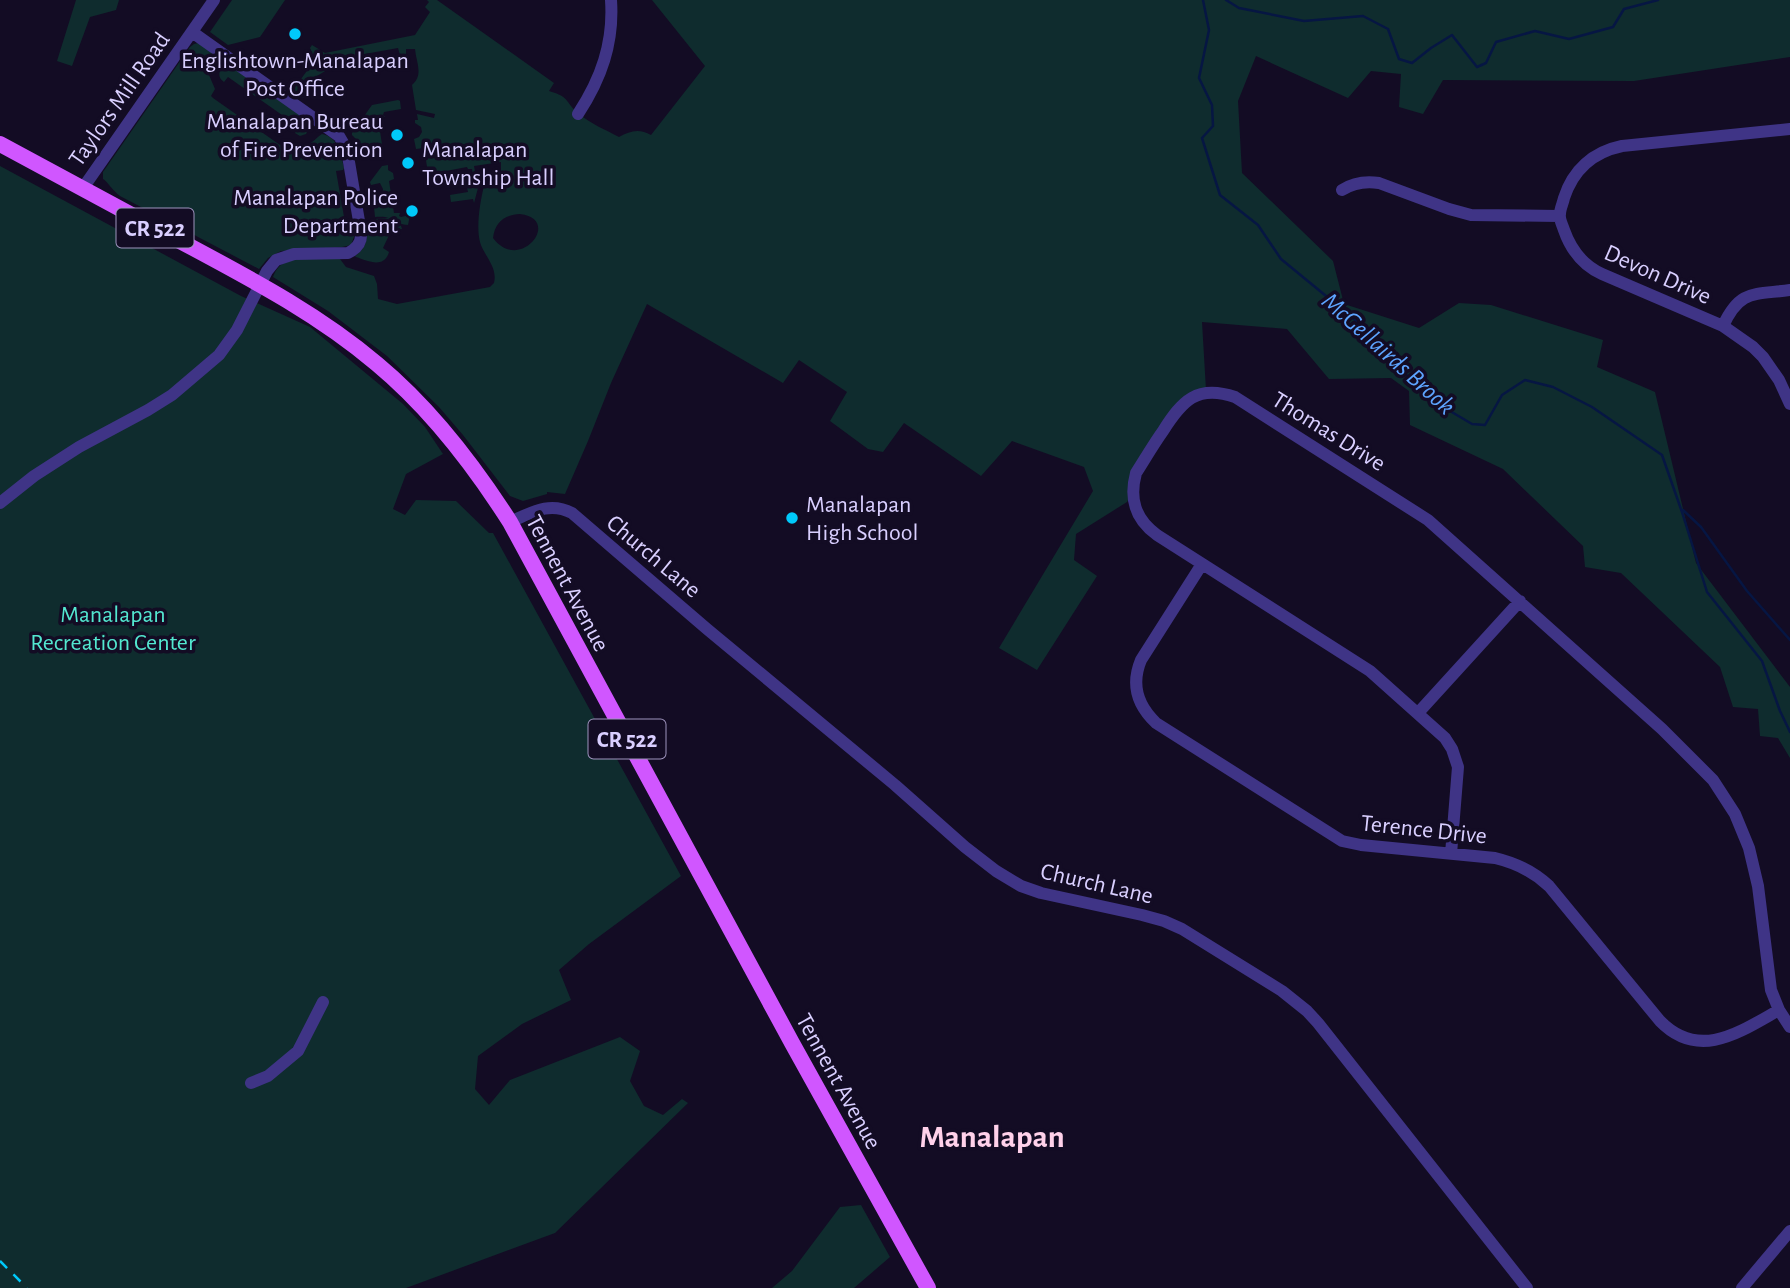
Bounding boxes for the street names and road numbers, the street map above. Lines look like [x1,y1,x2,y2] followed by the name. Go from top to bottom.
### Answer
[65,28,175,171] street label: Taylors Mill Road
[116,208,194,247] road number: CR 522
[1601,241,1715,309] street label: Devon Drive
[1268,388,1389,476] street label: Thomas Drive
[521,511,613,656] street label: Tennent Avenue
[602,511,705,603] street label: Church Lane
[588,720,666,758] road number: CR 522
[1360,811,1488,849] street label: Terence Drive
[1038,859,1155,909] street label: Church Lane
[791,1010,885,1153] street label: Tennent Avenue

